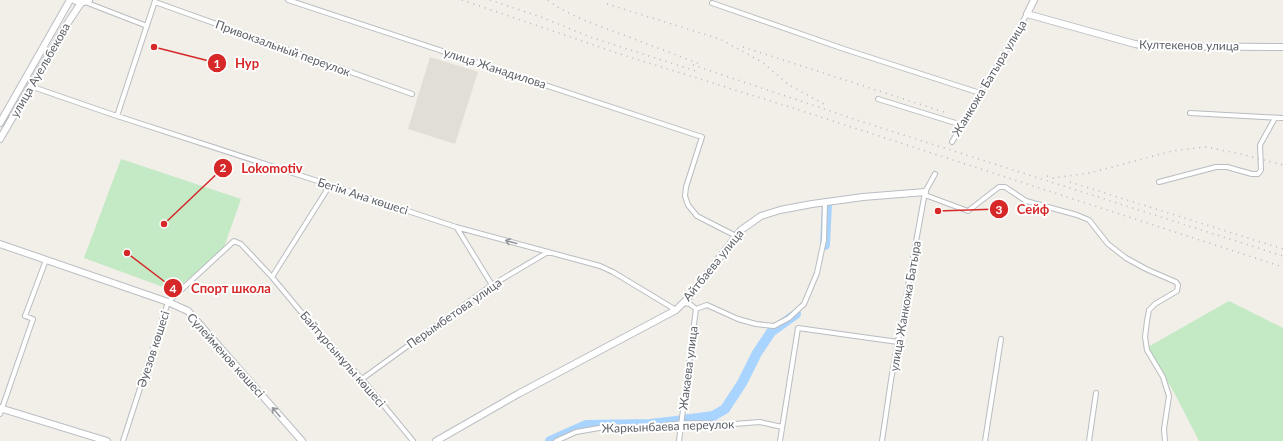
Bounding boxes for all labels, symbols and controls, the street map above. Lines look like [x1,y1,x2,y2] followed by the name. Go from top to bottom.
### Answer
[213,17,353,80] street label: Привокзальный переулок
[948,17,1030,139] street label: Жанкожа Батыра улица
[7,20,73,120] street label: улица Ауельбекова
[1139,37,1239,53] street label: Култекенов улица
[442,44,548,92] street label: улица Жанадилова
[207,51,267,76] callout: Нур
[235,55,259,71] text: Нур
[214,56,221,71] text: 1
[213,156,311,181] callout: Lokomotiv
[220,160,227,175] text: 2
[241,160,303,176] text: Lokomotiv
[316,174,410,218] street label: Бегім Ана көшесі
[989,197,1057,222] callout: Сейф
[1017,201,1050,217] text: Сейф
[996,202,1003,217] text: 3
[679,226,747,304] street label: Айтбаева улица
[505,238,518,245] one-way arrow
[886,239,924,373] street label: улица Жанкожа Батыра
[404,275,504,351] street label: Перымбетова улица
[163,276,279,301] callout: Спорт школа
[191,280,271,296] text: Спорт школа
[170,281,177,296] text: 4
[297,308,389,410] street label: Байтұрсынұлы көшесі
[134,309,172,389] street label: Әуезов көшесі
[184,310,268,400] street label: Сүлейменов көшесі
[675,325,701,411] street label: Жакаева улица
[272,406,281,417] one-way arrow
[601,416,735,436] street label: Жаркынбаева переулок

